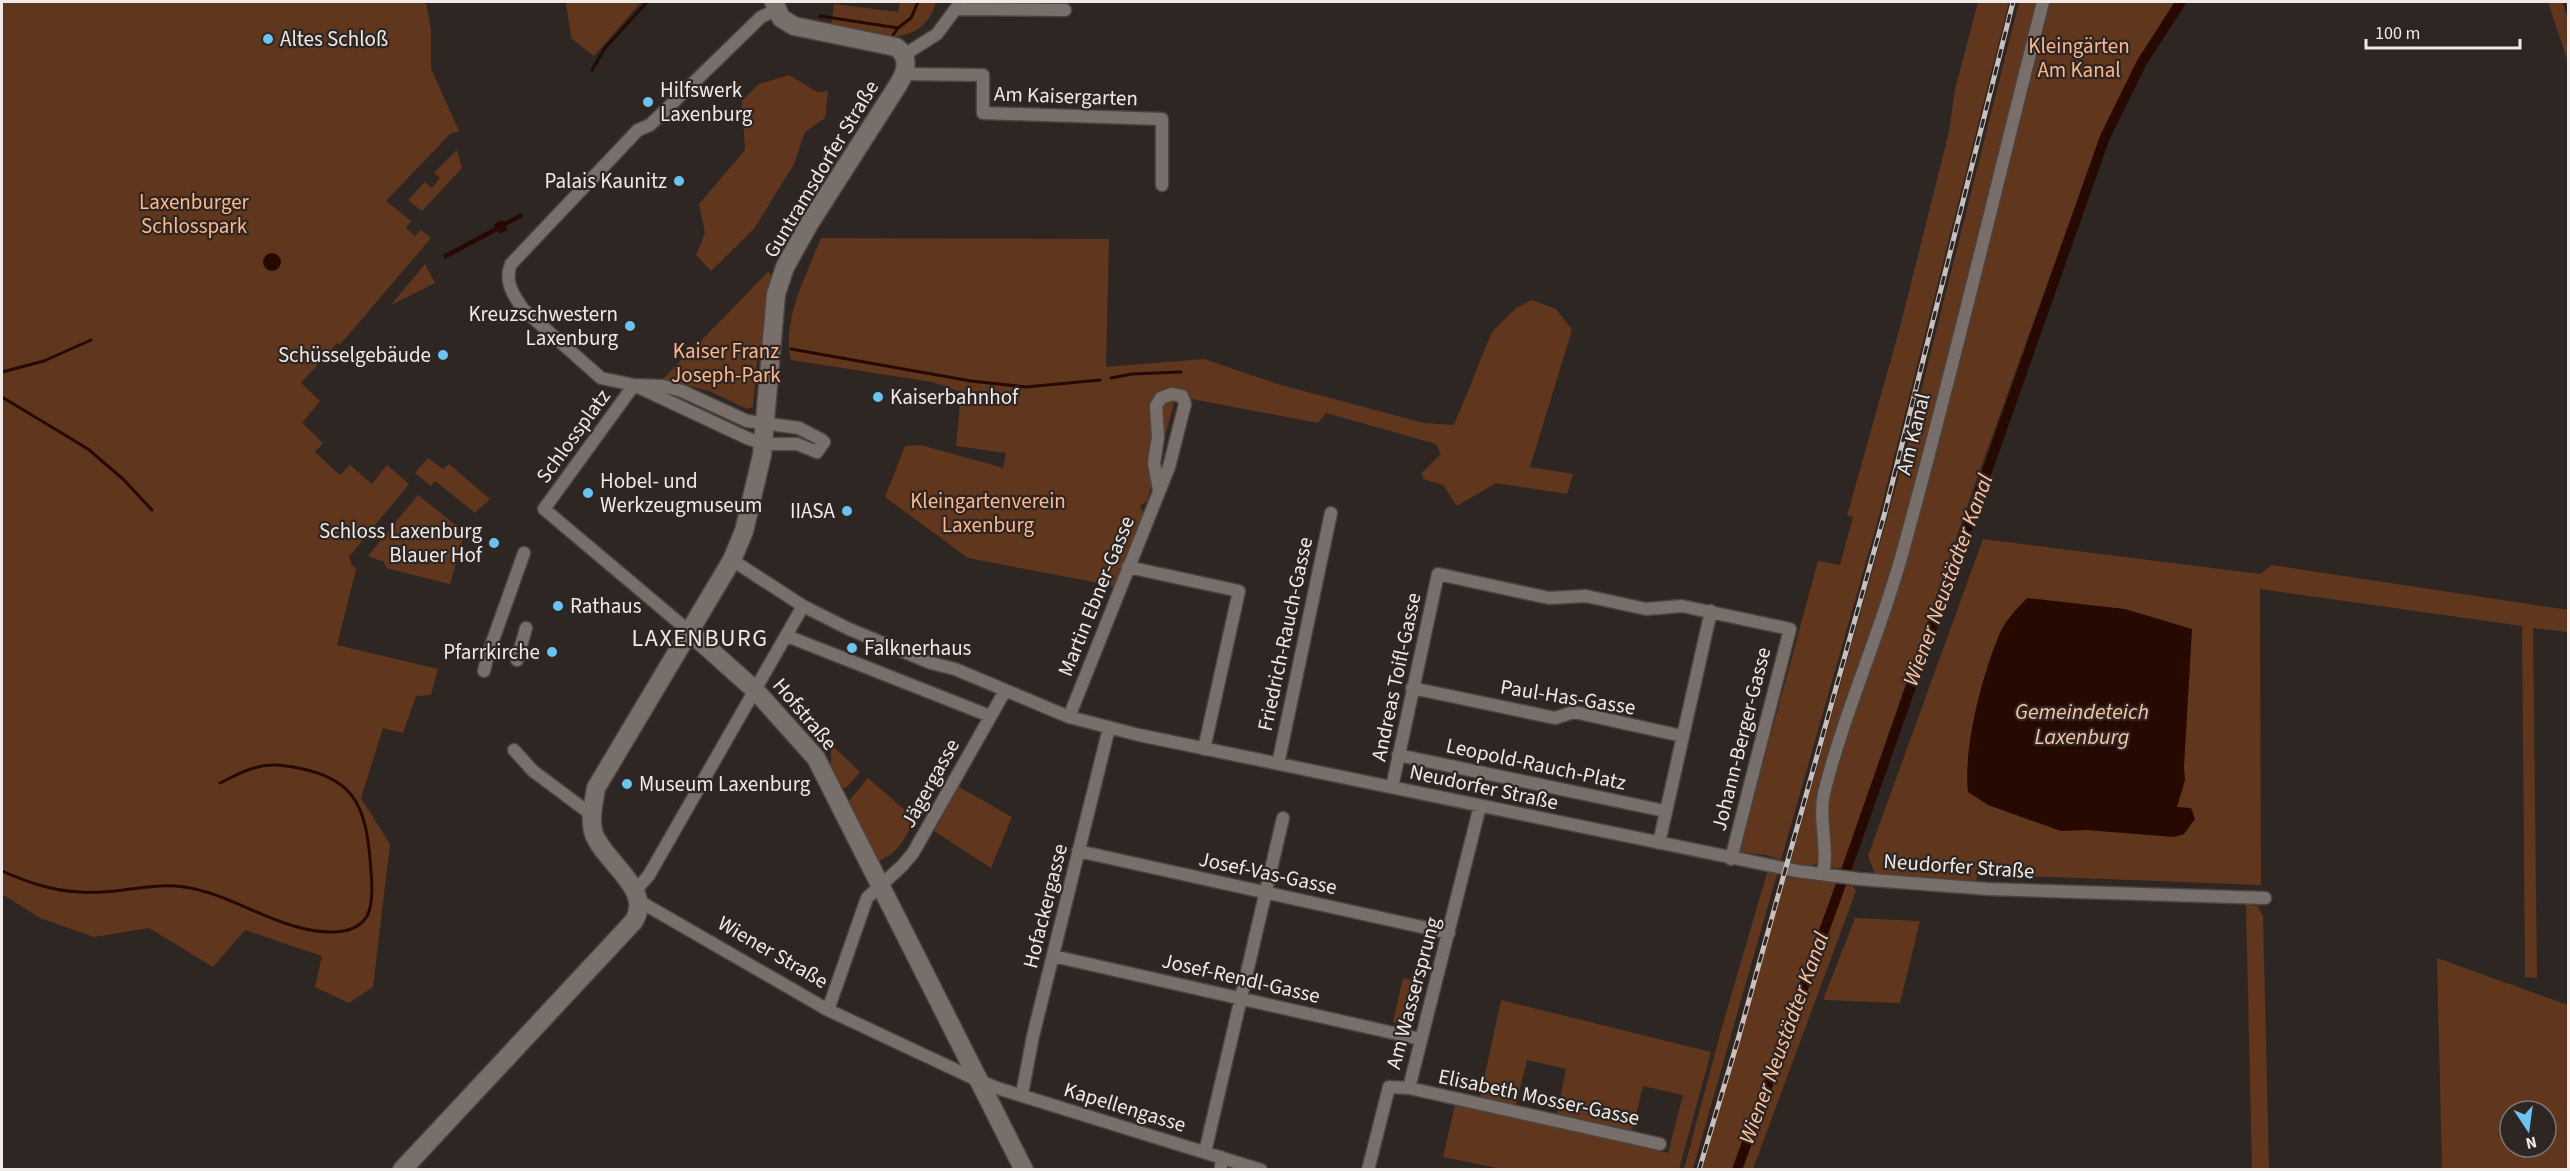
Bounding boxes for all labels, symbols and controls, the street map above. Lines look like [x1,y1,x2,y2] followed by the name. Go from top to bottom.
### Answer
[2366,12,2520,50] scale bar
[2375,21,2420,46] text: 100 m
[280,24,388,54] place label: Altes Schloß
[2028,31,2130,85] park label: Kleingärten Am Kanal
[261,32,275,46] marker: Altes Schloß
[660,75,753,129] place label: Hilfswerk Laxenburg
[756,75,886,263] street label: Guntramsdorfer Straße
[993,78,1139,114] street label: Am Kaisergarten
[641,95,655,109] marker: Hilfswerk Laxenburg
[544,166,667,196] place label: Palais Kaunitz
[672,174,686,188] marker: Palais Kaunitz
[139,187,250,241] park label: Laxenburger Schlosspark
[468,299,618,353] place label: Kreuzschwestern Laxenburg
[623,319,637,333] marker: Kreuzschwestern Laxenburg
[671,336,781,390] park label: Kaiser Franz Joseph-Park
[278,340,431,370] place label: Schüsselgebäude
[436,348,450,362] marker: Schüsselgebäude
[890,382,1019,412] place label: Kaiserbahnhof
[529,383,617,489] street label: Schlossplatz
[871,390,885,404] marker: Kaiserbahnhof
[1888,390,1938,478] street label: Am Kanal
[600,466,762,520] place label: Hobel- und Werkzeugmuseum
[1895,469,2001,690] water label: Wiener Neustädter Kanal
[581,486,595,500] marker: Hobel- und Werkzeugmuseum
[910,486,1066,540] park label: Kleingartenverein Laxenburg
[790,496,836,526] place label: IIASA
[840,504,854,518] marker: IIASA
[1050,511,1142,681] street label: Martin Ebner-Gasse
[319,516,483,570] place label: Schloss Laxenburg Blauer Hof
[1250,534,1320,734] street label: Friedrich-Rauch-Gasse
[487,536,501,550] marker: Schloss Laxenburg Blauer Hof
[1364,590,1428,764] street label: Andreas Toifl-Gasse
[570,591,642,621] place label: Rathaus
[551,599,565,613] marker: Rathaus
[632,621,768,656] district label: LAXENBURG
[864,633,972,663] place label: Falknerhaus
[443,637,540,667] place label: Pfarrkirche
[845,641,859,655] marker: Falknerhaus
[1704,644,1778,834] street label: Johann-Berger-Gasse
[545,645,559,659] marker: Pfarrkirche
[766,671,844,757] street label: Hofstraße
[1498,672,1638,722] street label: Paul-Has-Gasse
[2015,696,2149,753] water label: Gemeindeteich Laxenburg
[1443,730,1629,798] street label: Leopold-Rauch-Platz
[893,733,967,833] street label: Jägergasse
[1407,757,1561,817] street label: Neudorfer Straße
[639,769,811,799] place label: Museum Laxenburg
[620,777,634,791] marker: Museum Laxenburg
[1015,841,1075,971] street label: Hofackergasse
[1196,844,1340,902] street label: Josef-Vas-Gasse
[1882,846,2036,886] street label: Neudorfer Straße
[712,908,834,996] street label: Wiener Straße
[1378,913,1448,1072] street label: Am Wassersprung
[1731,927,1837,1148] water label: Wiener Neustädter Kanal
[1159,945,1323,1011] street label: Josef-Rendl-Gasse
[1436,1061,1642,1133] street label: Elisabeth Mosser-Gasse
[1060,1074,1190,1140] street label: Kapellengasse
[2498,1099,2558,1159] north arrow
[2523,1131,2539,1155] text: N

